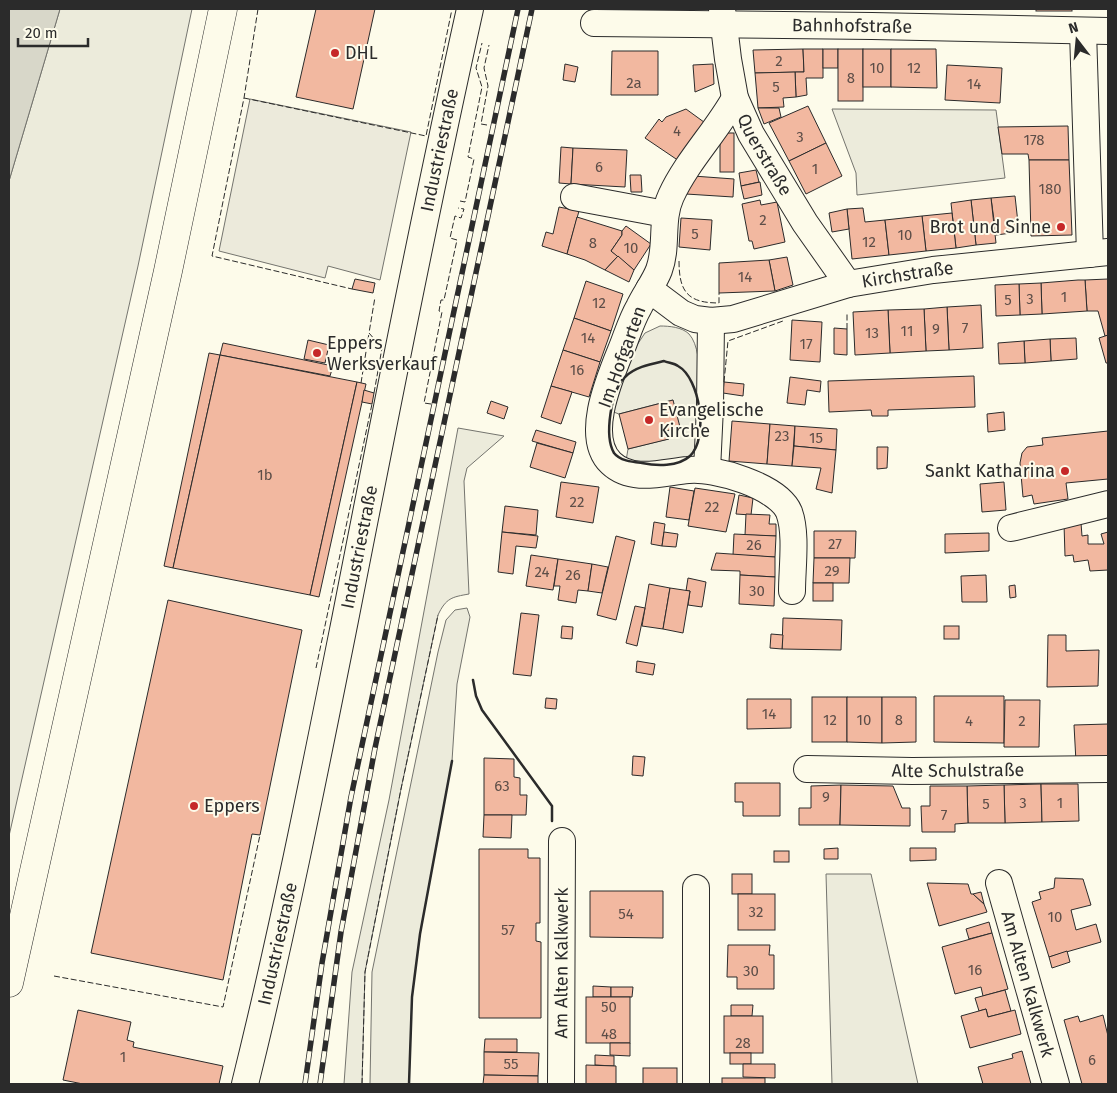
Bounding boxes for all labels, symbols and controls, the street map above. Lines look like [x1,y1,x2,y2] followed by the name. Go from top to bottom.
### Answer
[792,14,912,38] street label: Bahnhofstraße
[18,15,88,47] scale bar
[1052,15,1102,65] north arrow
[1067,19,1080,37] text: N
[25,24,58,42] text: 20 m
[345,42,378,64] place label: DHL
[329,47,341,59] marker: DHL
[775,52,783,70] house number: 2
[870,59,884,77] house number: 10
[907,59,921,77] house number: 12
[847,69,855,87] house number: 8
[626,74,642,92] house number: 2a
[967,75,981,93] house number: 14
[772,78,780,96] house number: 5
[416,86,463,214] street label: Industriestraße
[732,110,797,200] street label: Querstraße
[673,122,681,140] house number: 4
[796,128,804,146] house number: 3
[1023,131,1045,149] house number: 178
[595,158,603,176] house number: 6
[812,160,818,178] house number: 1
[1038,180,1062,198] house number: 180
[759,211,767,229] house number: 2
[930,216,1051,238] place label: Brot und Sinne
[1055,221,1067,233] marker: Brot und Sinne
[691,225,699,243] house number: 5
[898,226,912,244] house number: 10
[862,233,876,251] house number: 12
[589,234,597,252] house number: 8
[624,239,638,257] house number: 10
[860,257,955,293] street label: Kirchstraße
[738,268,752,286] house number: 14
[1061,288,1067,306] house number: 1
[1026,290,1034,308] house number: 3
[1004,291,1012,309] house number: 5
[592,294,606,312] house number: 12
[593,303,651,411] street label: Im Hofgarten
[962,319,969,337] house number: 7
[932,320,940,338] house number: 9
[901,322,913,340] house number: 11
[865,324,879,342] house number: 13
[581,329,595,347] house number: 14
[327,332,438,375] place label: Eppers Werksverkauf
[799,335,813,353] house number: 17
[311,347,323,359] marker: Eppers Werksverkauf
[570,361,584,379] house number: 16
[659,399,764,442] place label: Evangelische Kirche
[643,414,655,426] marker: Evangelische Kirche
[775,427,789,445] house number: 23
[809,429,823,447] house number: 15
[925,460,1055,482] place label: Sankt Katharina
[1059,465,1071,477] marker: Sankt Katharina
[257,466,273,484] house number: 1b
[336,483,382,611] street label: Industriestraße
[570,493,584,511] house number: 22
[705,498,719,516] house number: 22
[828,535,842,553] house number: 27
[746,536,762,554] house number: 26
[824,562,840,580] house number: 29
[534,563,550,581] house number: 24
[565,566,581,584] house number: 26
[749,582,765,600] house number: 30
[762,705,776,723] house number: 14
[823,711,837,729] house number: 12
[857,711,871,729] house number: 10
[895,711,903,729] house number: 8
[965,712,973,730] house number: 4
[1018,712,1026,730] house number: 2
[891,759,1024,782] street label: Alte Schulstraße
[494,777,510,795] house number: 63
[822,788,830,806] house number: 9
[1019,794,1027,812] house number: 3
[1057,794,1063,812] house number: 1
[204,795,260,817] place label: Eppers
[982,795,990,813] house number: 5
[188,800,200,812] marker: Eppers
[941,806,948,824] house number: 7
[253,880,302,1007] street label: Industriestraße
[550,887,573,1039] street label: Am Alten Kalkwerk
[749,903,763,921] house number: 32
[618,905,634,923] house number: 54
[996,908,1059,1060] street label: Am Alten Kalkwerk
[1048,908,1062,926] house number: 10
[501,921,515,939] house number: 57
[968,961,982,979] house number: 16
[743,962,759,980] house number: 30
[601,998,617,1016] house number: 50
[601,1025,617,1043] house number: 48
[735,1034,751,1052] house number: 28
[120,1048,126,1066] house number: 1
[1088,1051,1096,1069] house number: 6
[504,1055,518,1073] house number: 55

